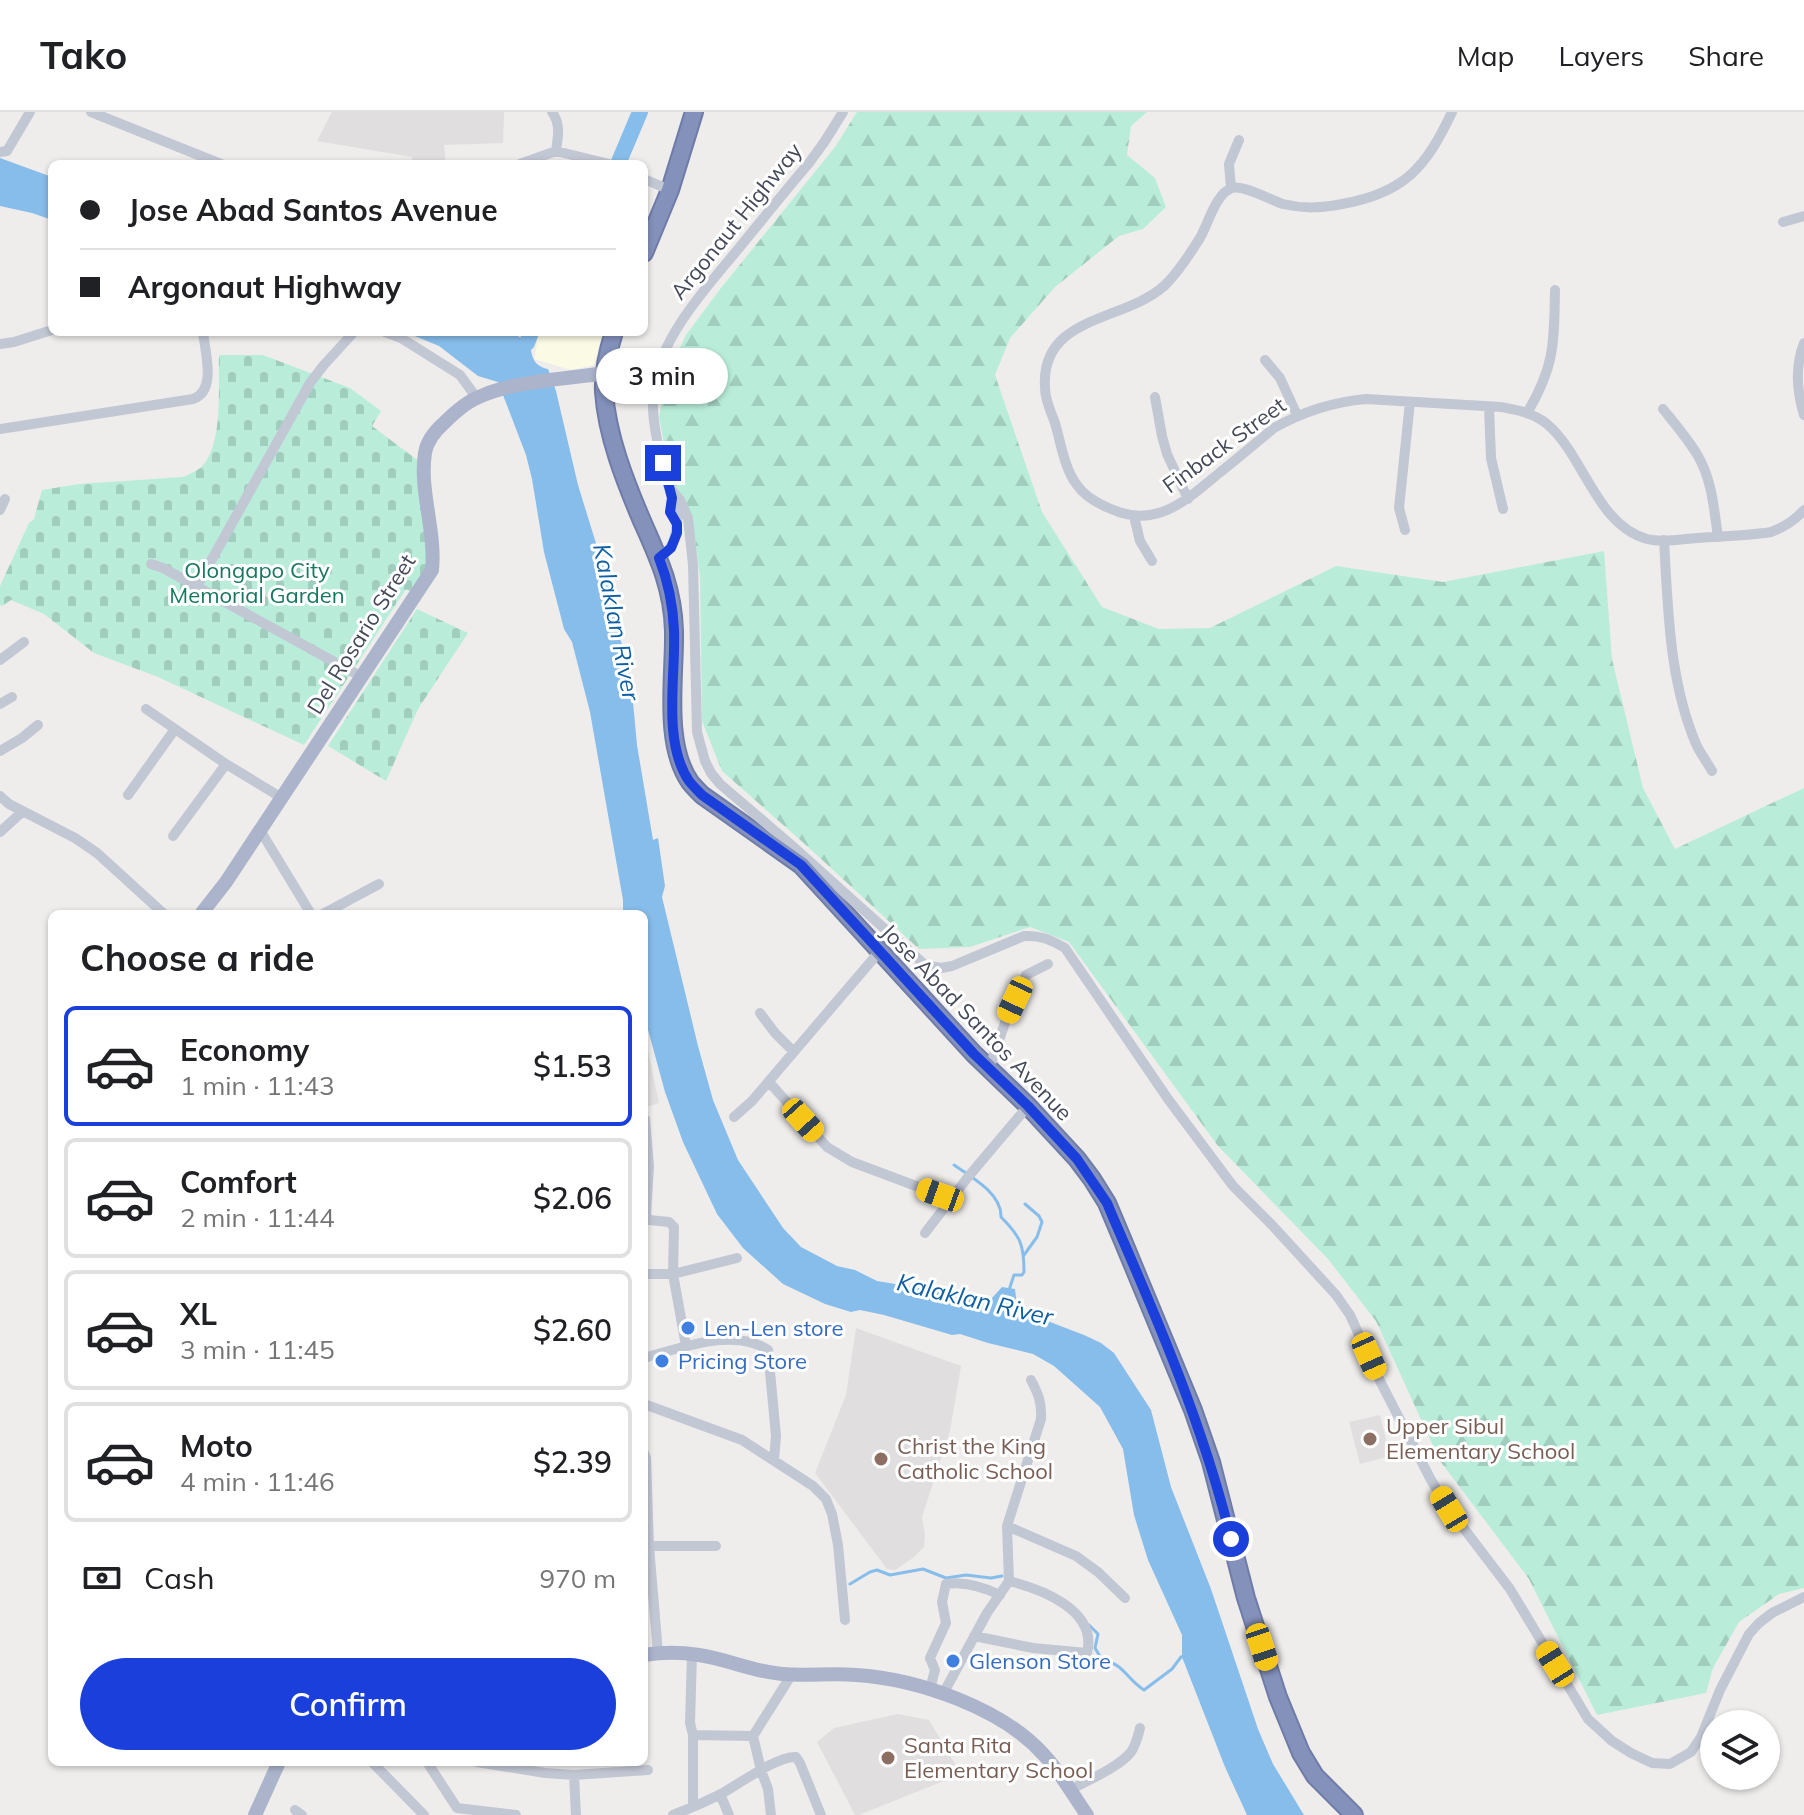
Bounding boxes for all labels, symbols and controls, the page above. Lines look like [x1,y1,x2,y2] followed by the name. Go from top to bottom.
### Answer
[40,31,127,79] text: Tako
[1457,38,1514,73] text: Map
[1558,38,1644,73] text: Layers
[1688,38,1764,73] text: Share
[664,137,808,305] street label: Argonaut Highway
[128,191,498,229] text: Jose Abad Santos Avenue
[128,268,401,306] text: Argonaut Highway
[597,347,729,403] callout: 3 min
[628,359,696,392] text: 3 min
[1157,391,1291,499] street label: Finback Street
[645,445,681,481] route end
[587,541,647,704] water label: Kalaklan River
[301,549,422,719] street label: Del Rosario Street
[169,556,345,609] park label: Olongapo City Memorial Garden
[876,918,1078,1126] street label: Jose Abad Santos Avenue
[80,935,314,980] text: Choose a ride
[994,973,1036,1027] car
[84,1030,156,1102] icon: car
[180,1031,309,1069] text: Economy
[533,1047,612,1085] text: $1.53
[180,1069,335,1102] text: 1 min · 11:43
[778,1094,828,1146] car
[84,1162,156,1234] icon: car
[180,1163,297,1201] text: Comfort
[913,1176,967,1214] car
[533,1179,612,1217] text: $2.06
[180,1201,335,1234] text: 2 min · 11:44
[894,1266,1057,1332] water label: Kalaklan River
[84,1294,156,1366] icon: car
[180,1295,217,1333] text: XL
[533,1311,612,1349] text: $2.60
[704,1314,843,1342] place label: Len-Len store
[679,1319,697,1337] marker: Len-Len store
[1348,1329,1390,1383] car
[180,1333,335,1366] text: 3 min · 11:45
[678,1347,807,1375] place label: Pricing Store
[653,1352,671,1370] marker: Pricing Store
[1386,1412,1575,1465] place label: Upper Sibul Elementary School
[84,1426,156,1498] icon: car
[180,1427,253,1465] text: Moto
[1361,1430,1379,1448] marker: Upper Sibul Elementary School
[897,1432,1053,1485] place label: Christ the King Catholic School
[533,1443,612,1481] text: $2.39
[872,1450,890,1468] marker: Christ the King Catholic School
[180,1465,335,1498] text: 4 min · 11:46
[1426,1482,1472,1536] car
[1213,1521,1249,1557] route start
[80,1556,124,1600] icon: cash
[144,1559,215,1597] text: Cash
[540,1562,616,1595] text: 970 m
[1243,1620,1281,1674] car
[1532,1637,1578,1691] car
[969,1647,1111,1675] place label: Glenson Store
[944,1652,962,1670] marker: Glenson Store
[80,1658,616,1750] button: Confirm
[1700,1710,1780,1790] map controls
[1700,1710,1780,1790] button: layers
[904,1731,1093,1784] place label: Santa Rita Elementary School
[879,1749,897,1767] marker: Santa Rita Elementary School

